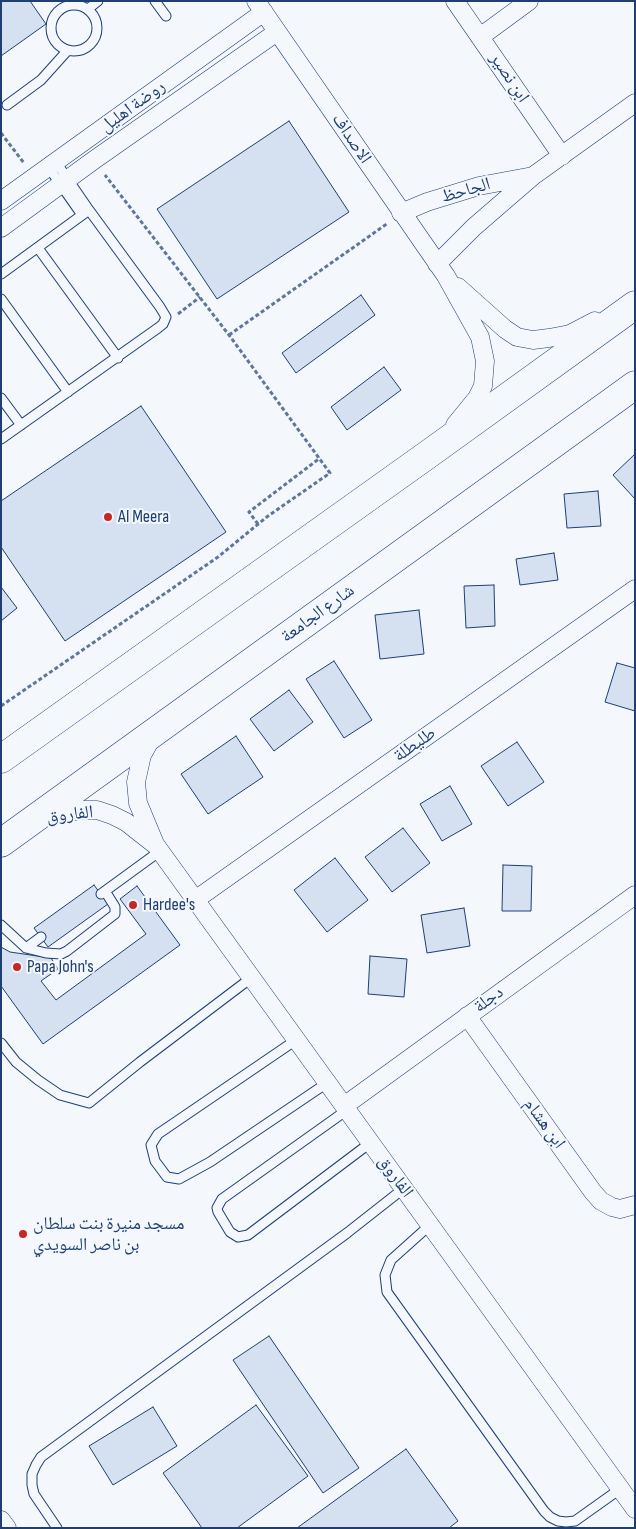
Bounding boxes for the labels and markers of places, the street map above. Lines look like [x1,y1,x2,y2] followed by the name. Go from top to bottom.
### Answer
[118,506,169,528] place label: Al Meera
[102,511,114,523] marker: Al Meera
[143,894,195,916] place label: Hardee's
[127,899,139,911] marker: Hardee's
[27,956,94,978] place label: Papa John's
[11,961,23,973] marker: Papa John's
[33,1213,184,1256] place label: مسجد منيرة بنت سلطان بن ناصر السويدي
[17,1228,29,1240] marker: مسجد منيرة بنت سلطان بن ناصر السويدي

